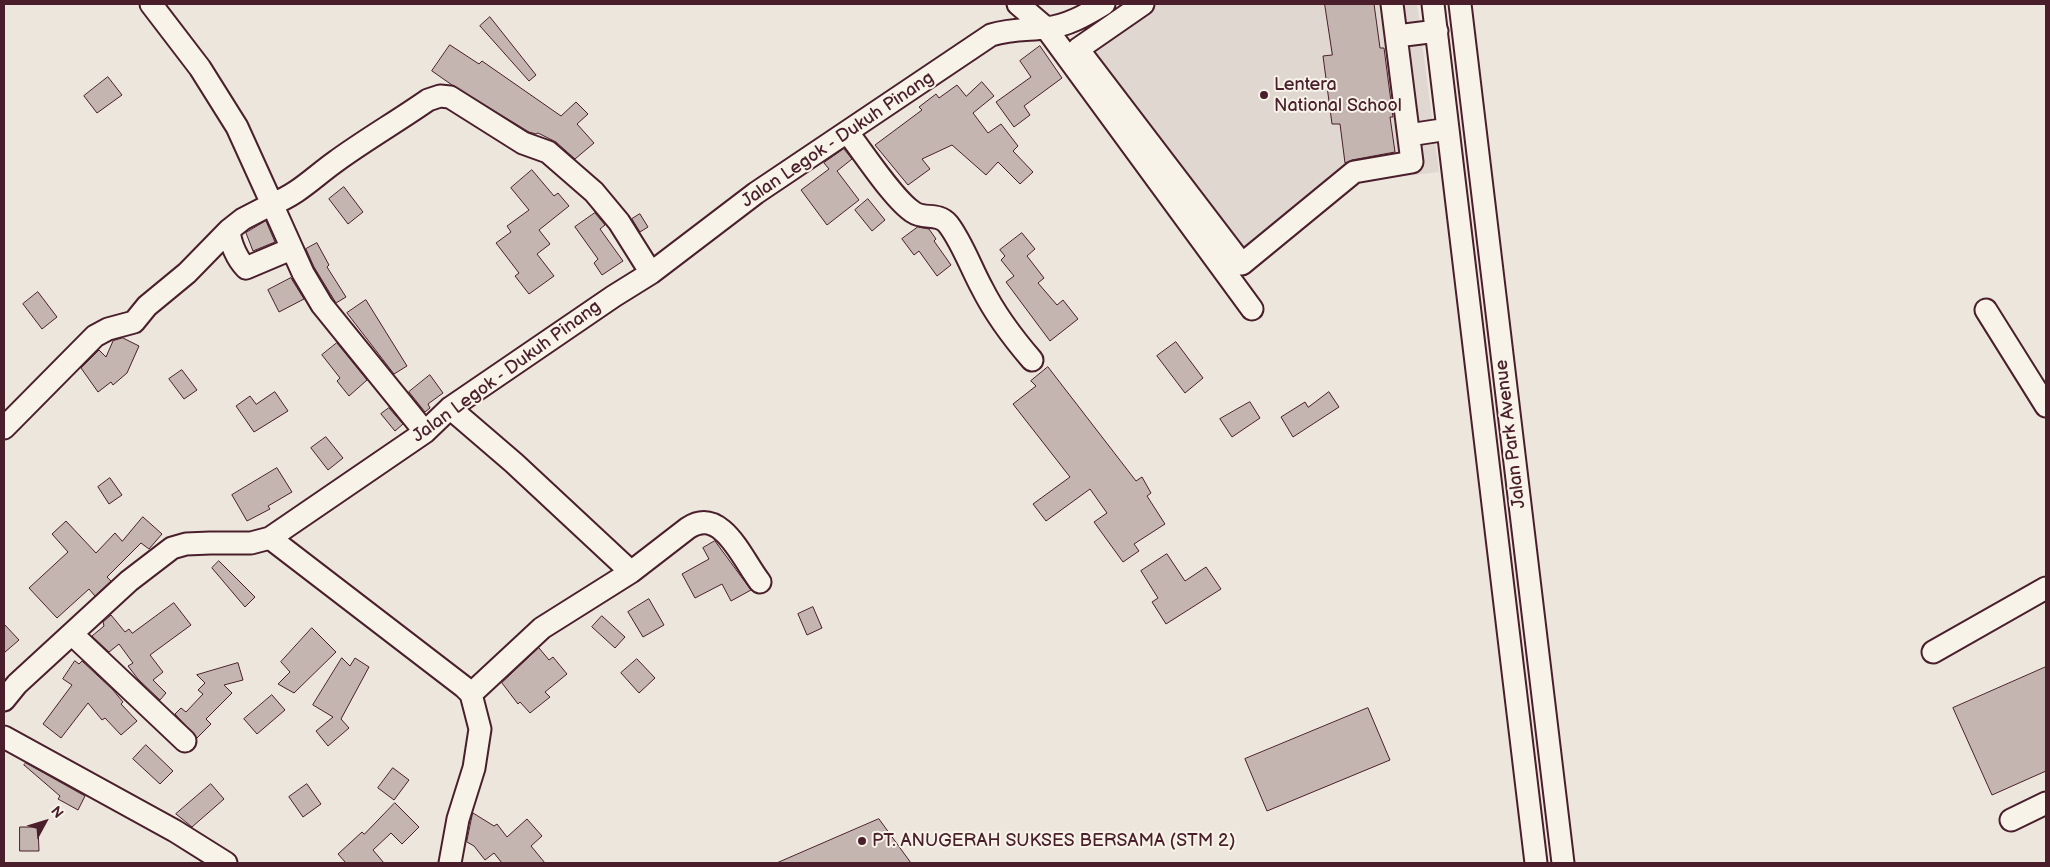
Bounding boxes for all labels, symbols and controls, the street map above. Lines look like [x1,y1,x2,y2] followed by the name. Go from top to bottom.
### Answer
[738,67,938,213] street label: Jalan Legok - Dukuh Pinang
[1274,74,1402,116] place label: Lentera National School
[1258,89,1270,101] marker: Lentera National School
[409,296,605,448] street label: Jalan Legok - Dukuh Pinang
[1491,358,1531,510] street label: Jalan Park Avenue
[20,797,70,847] north arrow
[47,803,67,822] text: N
[872,830,1235,852] place label: PT. ANUGERAH SUKSES BERSAMA (STM 2)
[856,835,868,847] marker: PT. ANUGERAH SUKSES BERSAMA (STM 2)

